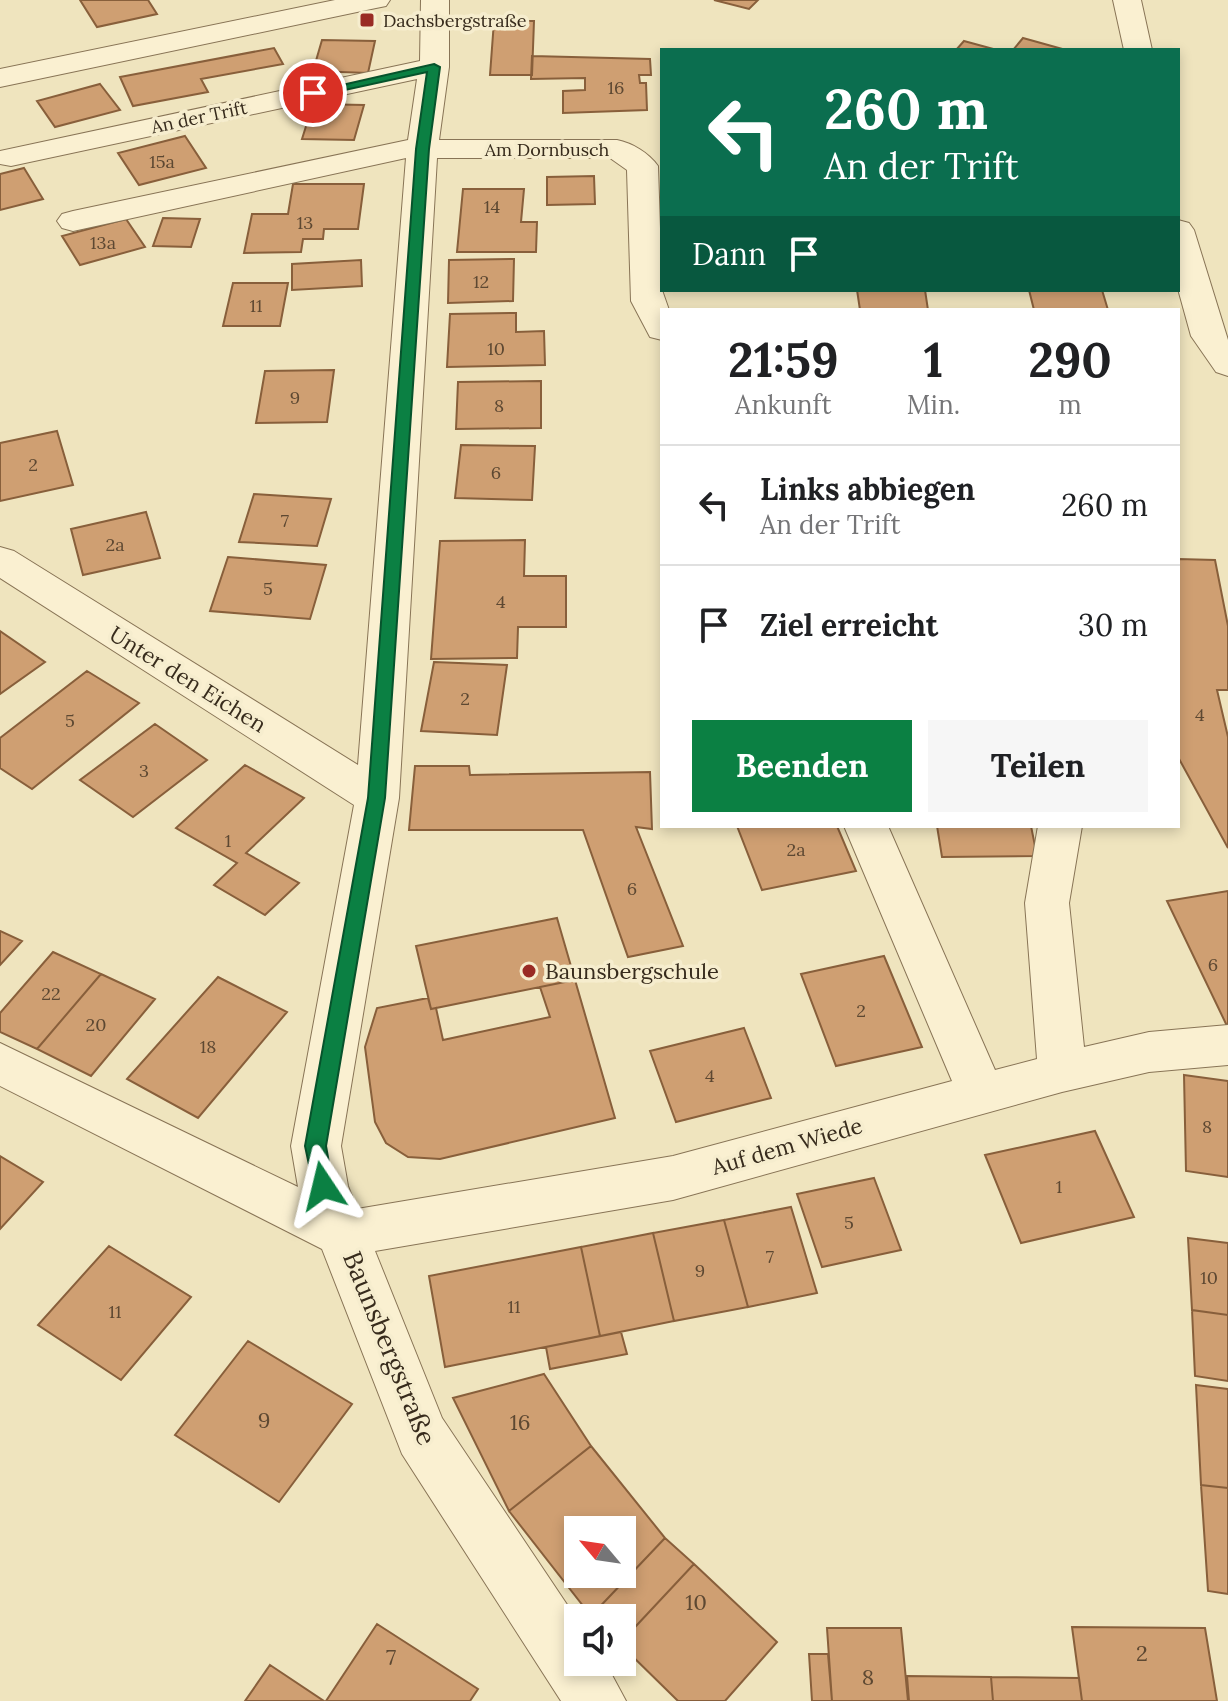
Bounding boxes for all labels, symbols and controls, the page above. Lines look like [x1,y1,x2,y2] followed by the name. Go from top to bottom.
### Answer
[383,9,527,32] place label: Dachsbergstraße
[358,11,376,29] marker: Dachsbergstraße
[279,59,347,127] pin
[291,71,335,115] icon: arrive
[824,73,988,144] text: 260 m
[608,76,624,99] house number: 16
[692,80,796,184] icon: left
[148,96,249,139] street label: An der Trift
[484,138,610,161] street label: Am Dornbusch
[824,143,1019,189] text: An der Trift
[149,150,175,173] house number: 15a
[484,195,500,218] house number: 14
[297,211,313,234] house number: 13
[90,231,116,254] house number: 13a
[782,232,826,276] icon: arrive
[692,235,766,273] text: Dann
[473,270,489,293] house number: 12
[249,294,263,317] house number: 11
[728,329,839,390] text: 21:59
[924,329,943,390] text: 1
[1028,329,1112,390] text: 290
[487,337,505,360] house number: 10
[290,386,300,409] house number: 9
[735,388,832,421] text: Ankunft
[907,388,960,421] text: Min.
[1058,388,1082,421] text: m
[494,394,504,417] house number: 8
[28,453,38,476] house number: 2
[491,461,501,484] house number: 6
[760,470,975,508] text: Links abbiegen
[692,483,736,527] icon: left
[1061,486,1148,524] text: 260 m
[760,508,901,541] text: An der Trift
[281,509,289,532] house number: 7
[106,533,124,556] house number: 2a
[263,577,273,600] house number: 5
[496,590,506,613] house number: 4
[692,603,736,647] icon: arrive
[760,606,938,644] text: Ziel erreicht
[1078,606,1148,644] text: 30 m
[104,620,272,738] street label: Unter den Eichen
[460,687,470,710] house number: 2
[1195,703,1205,726] house number: 4
[65,709,75,732] house number: 5
[692,720,912,812] button: Beenden
[928,720,1148,812] button: Teilen
[139,759,149,782] house number: 3
[225,829,231,852] house number: 1
[787,838,805,861] house number: 2a
[627,877,637,900] house number: 6
[1208,953,1218,976] house number: 6
[545,957,719,985] place label: Baunsbergschule
[520,962,538,980] marker: Baunsbergschule
[41,982,61,1005] house number: 22
[856,999,866,1022] house number: 2
[86,1013,106,1036] house number: 20
[200,1035,216,1058] house number: 18
[705,1064,715,1087] house number: 4
[708,1111,866,1181] street label: Auf dem Wiede
[1202,1115,1212,1138] house number: 8
[281,1144,365,1228] position arrow
[1056,1175,1062,1198] house number: 1
[844,1211,854,1234] house number: 5
[766,1245,774,1268] house number: 7
[336,1246,444,1450] street label: Baunsbergstraße
[695,1259,705,1282] house number: 9
[1200,1266,1218,1289] house number: 10
[507,1295,521,1318] house number: 11
[108,1300,122,1323] house number: 11
[258,1406,270,1434] house number: 9
[510,1408,530,1436] house number: 16
[564,1516,636,1588] north arrow
[564,1516,636,1676] map controls
[685,1588,707,1616] house number: 10
[564,1604,636,1676] button: sound
[1136,1639,1148,1667] house number: 2
[386,1643,396,1671] house number: 7
[862,1663,874,1691] house number: 8

